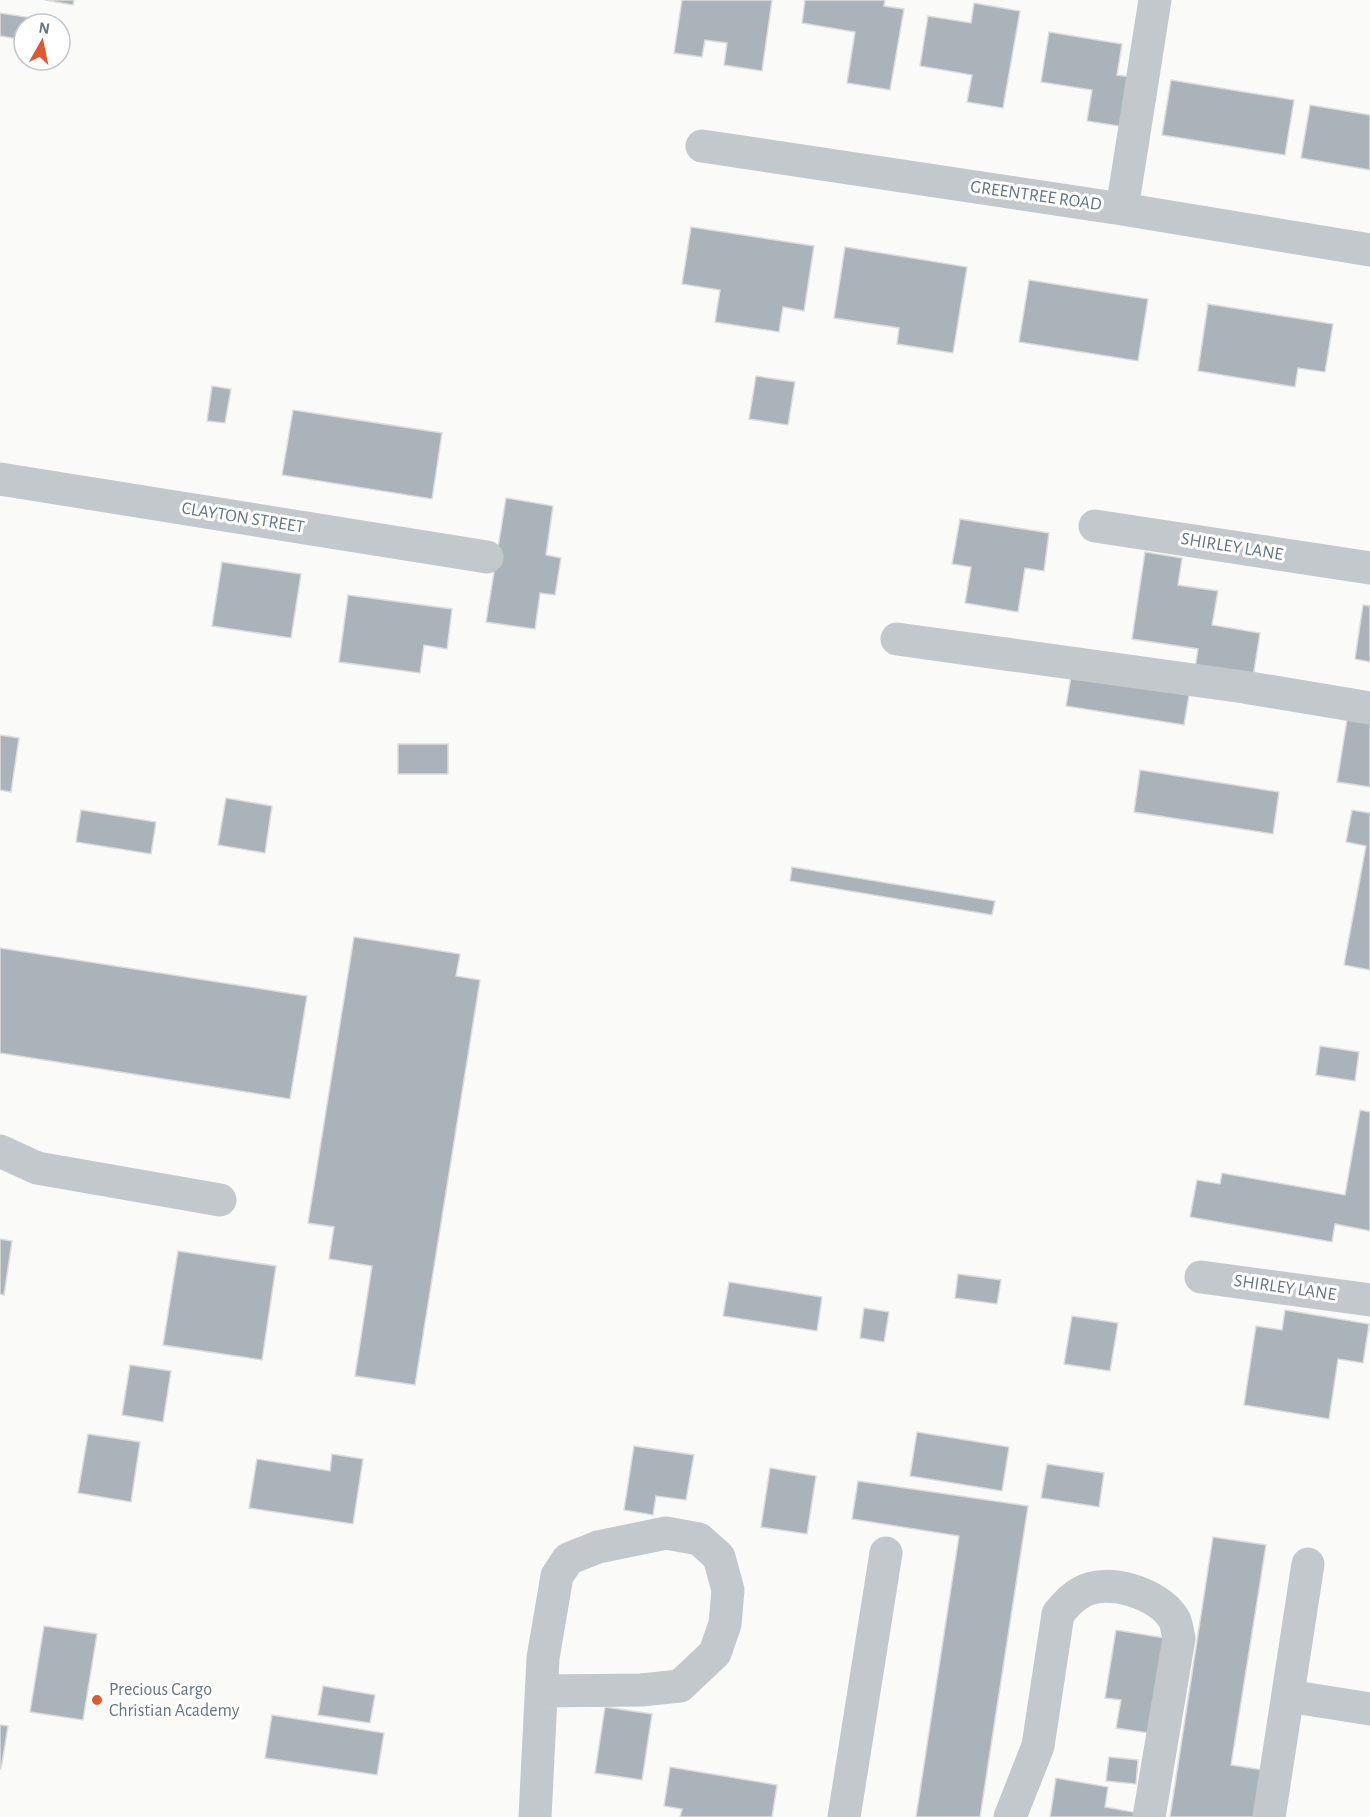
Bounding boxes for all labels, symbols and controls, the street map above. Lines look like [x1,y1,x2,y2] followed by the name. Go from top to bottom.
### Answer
[12,12,72,72] north arrow
[37,19,51,37] text: N
[969,178,1103,214] street label: GREENTREE ROAD
[180,499,306,537] street label: CLAYTON STREET
[1180,530,1285,564] street label: SHIRLEY LANE
[1233,1272,1338,1304] street label: SHIRLEY LANE
[109,1681,240,1720] place label: Precious Cargo Christian Academy
[90,1693,104,1707] marker: Precious Cargo Christian Academy

